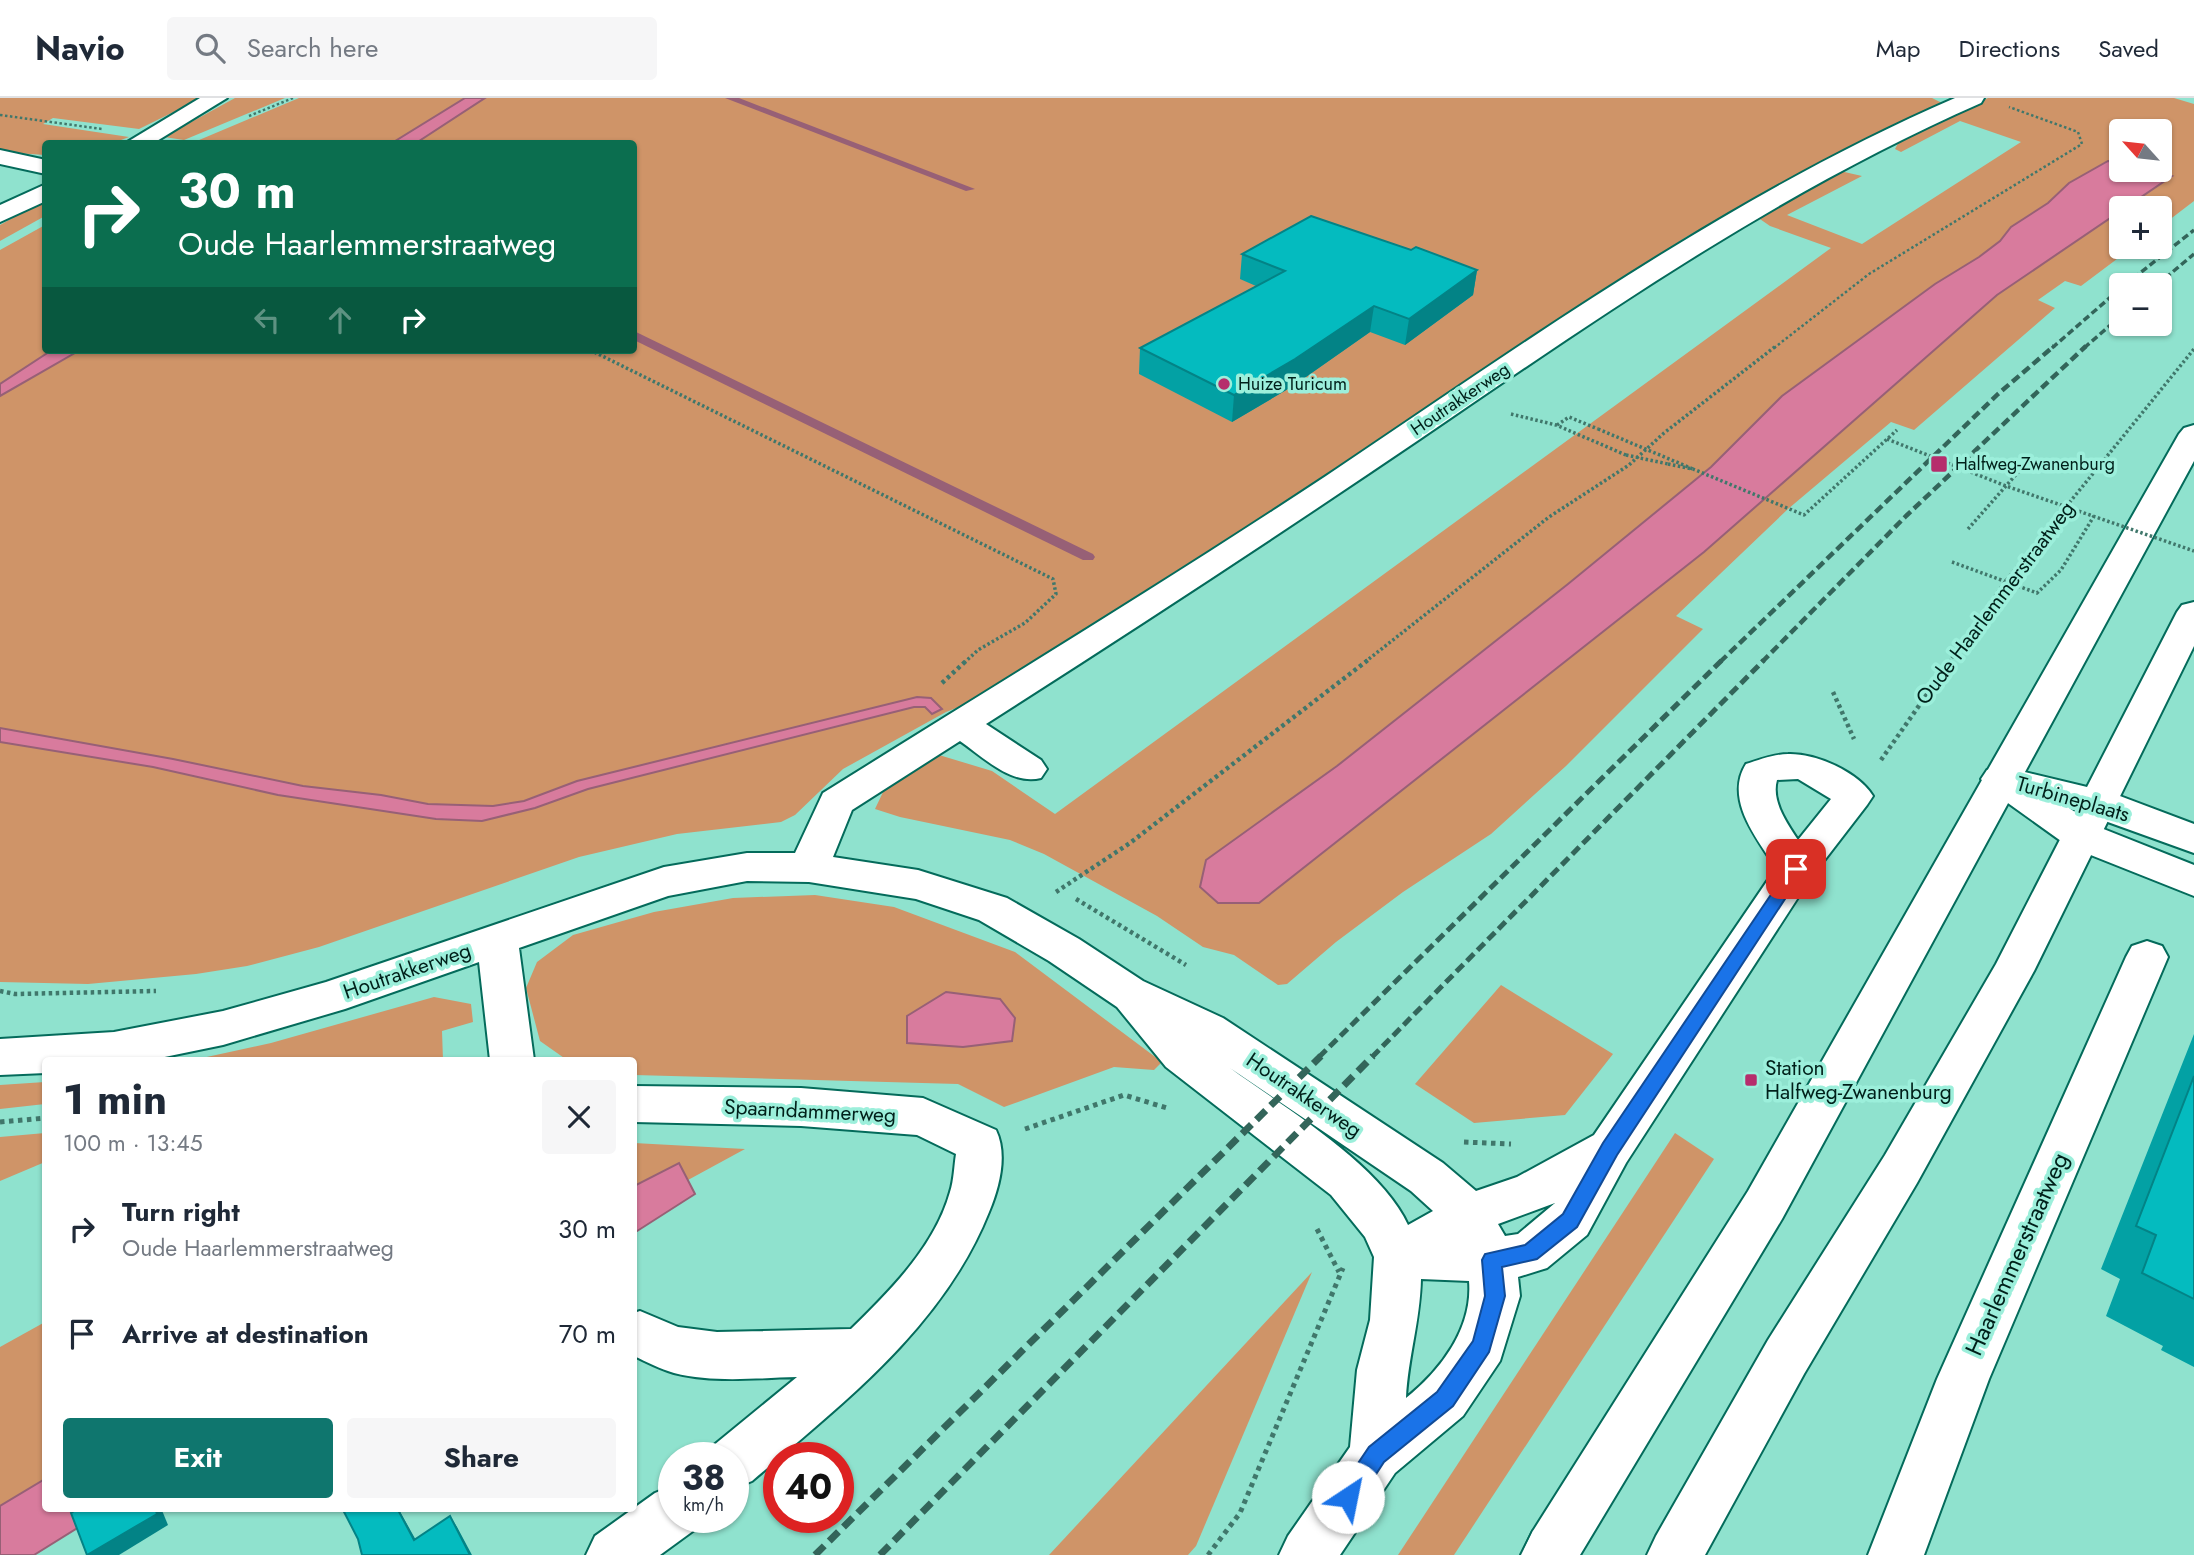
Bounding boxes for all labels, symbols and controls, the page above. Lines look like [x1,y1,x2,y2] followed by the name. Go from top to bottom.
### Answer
[167,17,657,80] search box
[35,25,125,72] text: Navio
[191,29,229,67] icon: search
[247,29,378,67] text: Search here
[1876,31,1921,66] text: Map
[1959,31,2060,66] text: Directions
[2098,31,2159,66] text: Saved
[2109,119,2172,182] north arrow
[2109,119,2172,336] map controls
[178,156,296,226] text: 30 m
[63,168,154,259] icon: right
[2109,196,2172,259] button: +
[178,221,556,267] text: Oude Haarlemmerstraatweg
[2109,273,2172,336] button: −
[248,301,286,339] icon: left
[321,301,359,339] icon: ahead
[394,301,432,339] icon: right
[1405,356,1515,442] street label: Houtrakkerweg
[1238,371,1347,397] place label: Huize Turicum
[1216,376,1232,392] marker: Huize Turicum
[1955,451,2115,477] place label: Halfweg-Zwanenburg
[1929,454,1949,474] marker: Halfweg-Zwanenburg
[1908,495,2082,711] street label: Oude Haarlemmerstraatweg
[2013,769,2133,829] street label: Turbineplaats
[1766,839,1826,899] pin
[1777,850,1815,888] icon: arrive
[339,935,475,1007] street label: Houtrakkerweg
[1240,1045,1368,1145] street label: Houtrakkerweg
[1765,1053,1952,1107] place label: Station Halfweg-Zwanenburg
[63,1069,167,1130] text: 1 min
[1743,1072,1759,1088] marker: Station Halfweg-Zwanenburg
[542,1080,616,1154] button: close
[723,1092,897,1130] street label: Spaarndammerweg
[63,1126,203,1160] text: 100 m · 13:45
[1956,1147,2077,1361] street label: Haarlemmerstraatweg
[122,1193,240,1231] text: Turn right
[63,1210,101,1248] icon: right
[558,1210,616,1248] text: 30 m
[122,1231,394,1265] text: Oude Haarlemmerstraatweg
[63,1315,101,1353] icon: arrive
[122,1315,369,1353] text: Arrive at destination
[559,1315,616,1353] text: 70 m
[63,1418,333,1498] button: Exit
[347,1418,616,1498] button: Share
[763,1442,854,1533] speed limit sign: 40
[682,1453,725,1503] text: 38
[1311,1460,1385,1534] position arrow
[683,1492,724,1518] text: km/h

